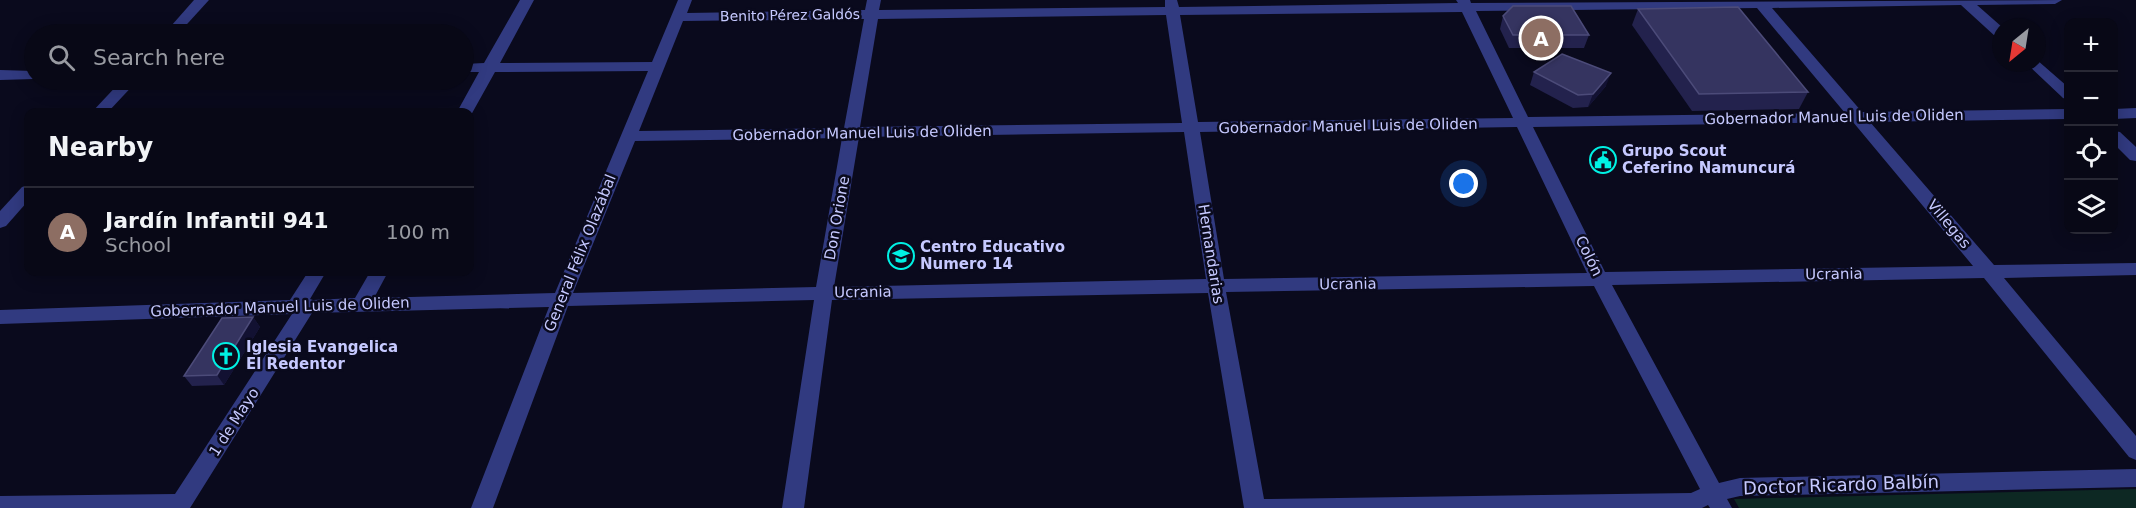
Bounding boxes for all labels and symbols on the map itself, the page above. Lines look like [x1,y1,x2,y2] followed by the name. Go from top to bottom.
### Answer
[720,6,860,24] street label: Benito Pérez Galdós
[1522,15,1560,60] pin: A
[1992,18,2046,72] north arrow
[1704,106,1964,128] street label: Gobernador Manuel Luis de Oliden
[1218,115,1478,137] street label: Gobernador Manuel Luis de Oliden
[732,122,992,144] street label: Gobernador Manuel Luis de Oliden
[1622,142,1795,177] place label: Grupo Scout Ceferino Namuncurá
[1588,145,1618,175] public building icon: Grupo Scout Ceferino Namuncurá
[1449,169,1478,198] your location
[540,172,620,334] street label: General Félix Olazábal
[821,175,853,261] street label: Don Orione
[1923,196,1975,252] street label: Villegas
[1194,203,1228,305] street label: Hernandarias
[1572,233,1606,279] street label: Colón
[920,238,1065,273] place label: Centro Educativo Numero 14
[886,241,916,271] school or university icon: Centro Educativo Numero 14
[1805,265,1863,283] street label: Ucrania
[1319,275,1377,293] street label: Ucrania
[834,283,892,301] street label: Ucrania
[150,293,410,321] street label: Gobernador Manuel Luis de Oliden
[246,338,398,373] place label: Iglesia Evangelica El Redentor
[211,341,241,371] church icon: Iglesia Evangelica El Redentor
[205,384,263,460] street label: 1 de Mayo
[1743,471,1939,498] street label: Doctor Ricardo Balbín

